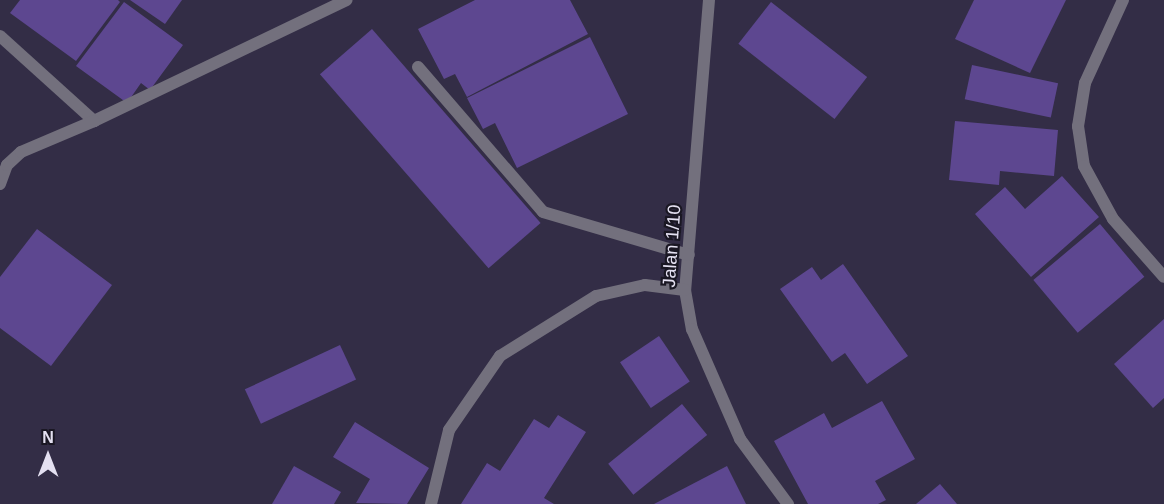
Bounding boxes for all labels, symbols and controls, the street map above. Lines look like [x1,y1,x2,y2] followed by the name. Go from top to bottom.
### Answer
[658,204,686,288] street label: Jalan 1/10
[18,426,78,486] north arrow
[42,429,54,446] text: N

